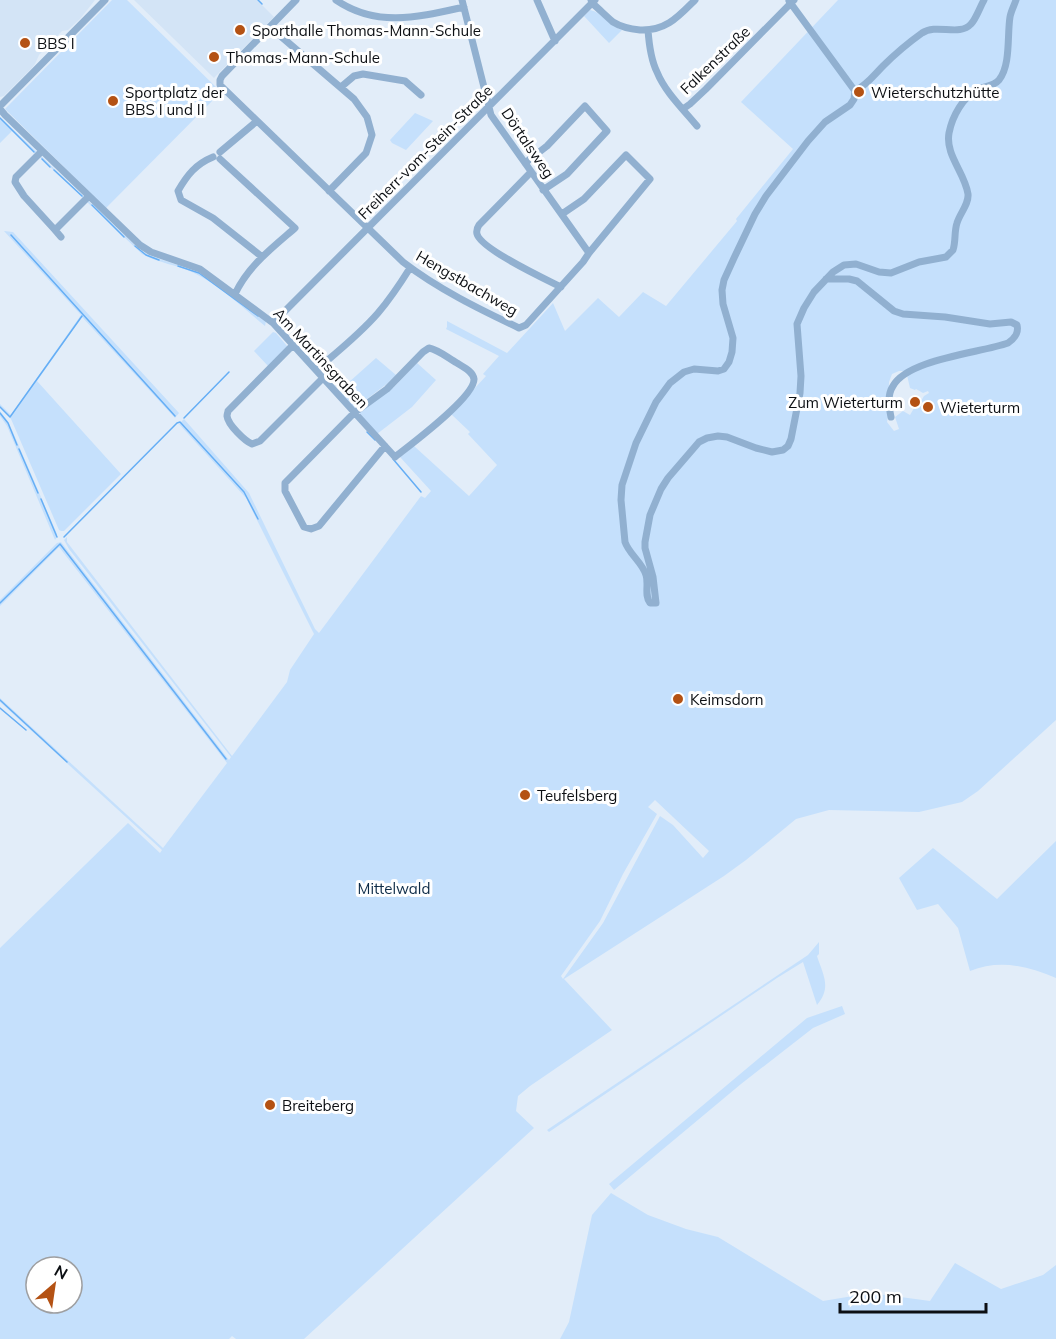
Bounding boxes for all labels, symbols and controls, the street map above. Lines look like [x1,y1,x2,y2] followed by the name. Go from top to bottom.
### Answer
[252,21,481,40] place label: Sporthalle Thomas-Mann-Schule
[676,22,754,98] street label: Falkenstraße
[233,23,247,37] marker: Sporthalle Thomas-Mann-Schule
[37,34,75,53] place label: BBS I
[18,36,32,50] marker: BBS I
[226,48,380,67] place label: Thomas-Mann-Schule
[207,50,221,64] marker: Thomas-Mann-Schule
[354,81,496,223] street label: Freiherr-vom-Stein-Straße
[125,83,225,119] place label: Sportplatz der BBS I und II
[871,83,999,102] place label: Wieterschutzhütte
[852,85,866,99] marker: Wieterschutzhütte
[106,94,120,108] marker: Sportplatz der BBS I und II
[498,104,558,182] street label: Dörtalsweg
[413,246,521,320] street label: Hengstbachweg
[270,304,372,412] street label: Am Martinsgraben
[788,393,903,412] place label: Zum Wieterturm
[908,395,922,409] marker: Zum Wieterturm
[940,398,1020,417] place label: Wieterturm
[921,400,935,414] marker: Wieterturm
[690,690,763,709] place label: Keimsdorn
[671,692,685,706] marker: Keimsdorn
[537,786,617,805] place label: Teufelsberg
[518,788,532,802] marker: Teufelsberg
[358,879,430,898] park label: Mittelwald
[282,1096,354,1115] place label: Breiteberg
[263,1098,277,1112] marker: Breiteberg
[24,1255,84,1315] north arrow
[51,1260,71,1284] text: N
[840,1276,986,1314] scale bar
[849,1285,902,1308] text: 200 m

